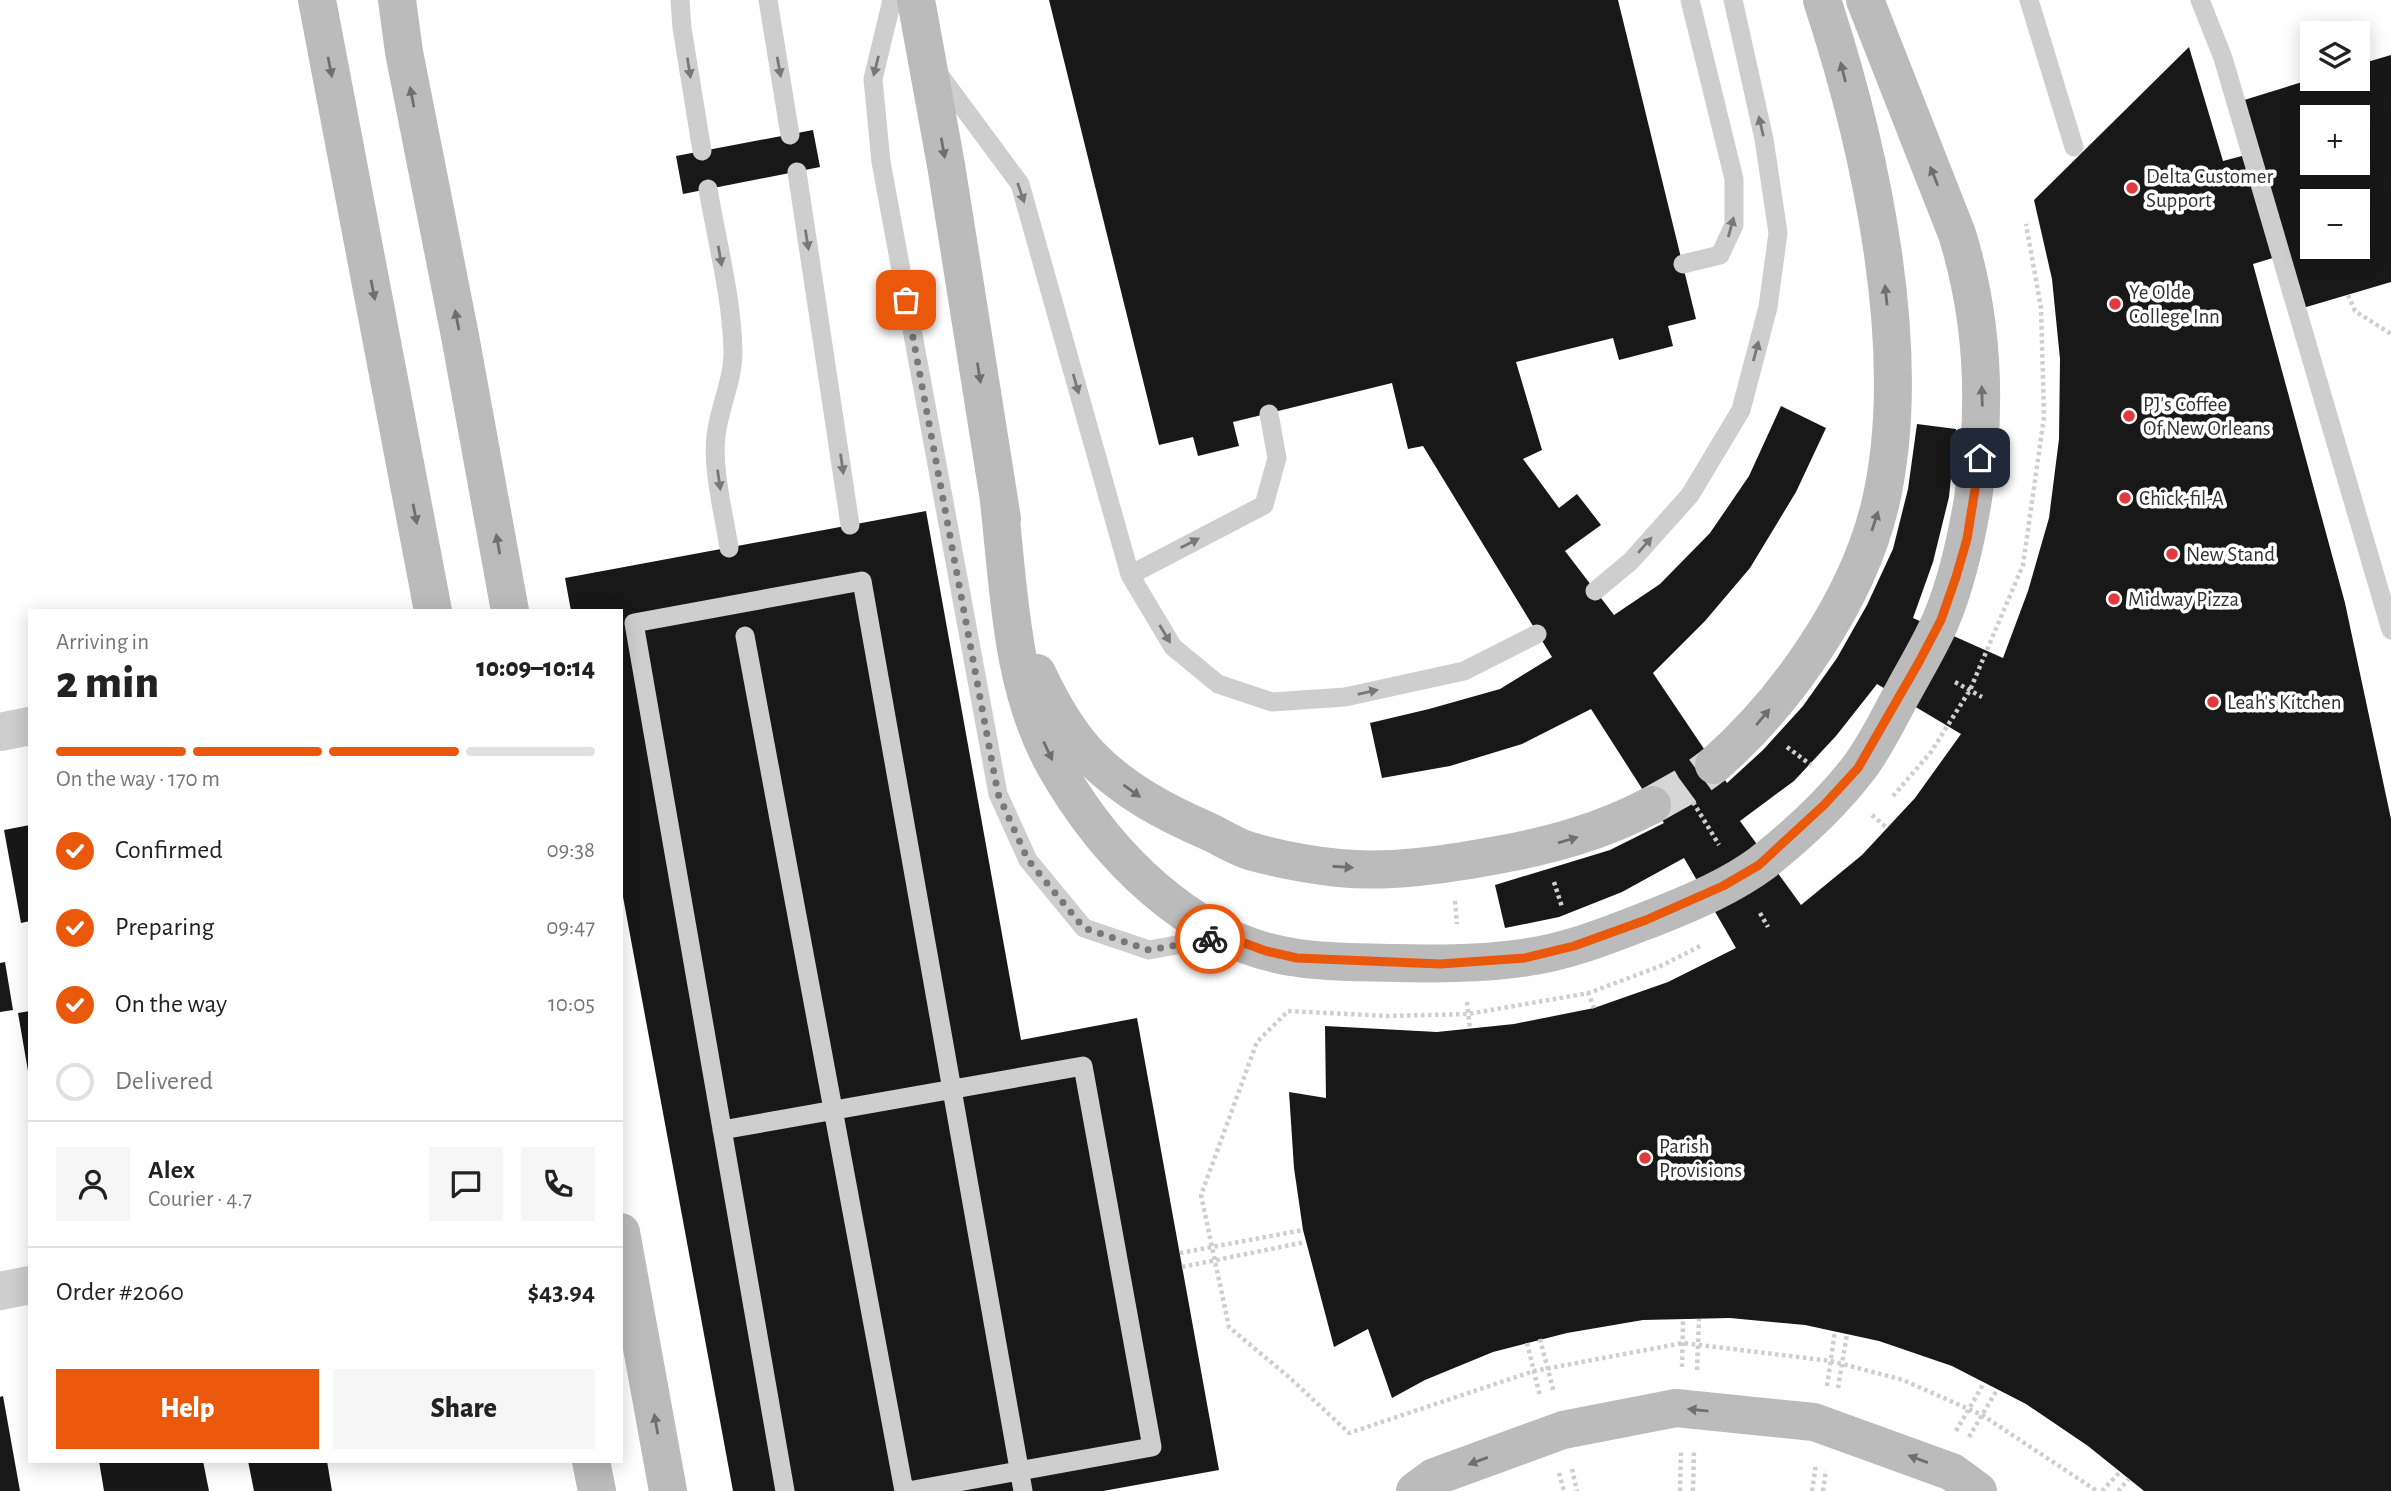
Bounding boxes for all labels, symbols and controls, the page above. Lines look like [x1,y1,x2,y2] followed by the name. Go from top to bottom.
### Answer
[2300,21,2370,259] map controls
[2300,21,2370,91] button: layers
[871,55,882,77] one-way arrow
[325,56,336,78] one-way arrow
[774,56,785,78] one-way arrow
[684,57,695,79] one-way arrow
[1837,61,1848,83] one-way arrow
[407,86,418,108] one-way arrow
[2300,105,2370,175] button: +
[1756,115,1767,137] one-way arrow
[938,137,949,159] one-way arrow
[1929,165,1940,186] one-way arrow
[2146,166,2273,211] place label: Delta Customer Support
[2124,180,2140,196] marker: Delta Customer Support
[1016,182,1027,203] one-way arrow
[2300,189,2370,259] button: −
[1726,216,1737,238] one-way arrow
[802,229,813,251] one-way arrow
[715,245,726,267] one-way arrow
[876,270,936,330] pin
[368,280,379,302] one-way arrow
[887,281,925,319] icon: bag
[2129,282,2220,327] place label: Ye Olde College Inn
[1881,284,1892,306] one-way arrow
[2107,296,2123,312] marker: Ye Olde College Inn
[451,309,462,331] one-way arrow
[1751,339,1762,361] one-way arrow
[974,362,985,384] one-way arrow
[1071,373,1082,395] one-way arrow
[1976,385,1987,407] one-way arrow
[2143,394,2271,439] place label: PJ's Coffee Of New Orleans
[2121,408,2137,424] marker: PJ's Coffee Of New Orleans
[1950,428,2010,488] pin
[1961,439,1999,477] icon: home
[836,454,847,476] one-way arrow
[714,469,725,491] one-way arrow
[2139,488,2224,509] place label: Chick-fil-A
[2117,490,2133,506] marker: Chick-fil-A
[409,503,420,525] one-way arrow
[1870,510,1881,531] one-way arrow
[492,533,503,555] one-way arrow
[1637,537,1653,554] one-way arrow
[1181,538,1201,550] one-way arrow
[2186,544,2275,565] place label: New Stand
[2164,546,2180,562] marker: New Stand
[2128,589,2239,610] place label: Midway Pizza
[2106,591,2122,607] marker: Midway Pizza
[1159,624,1171,643] one-way arrow
[56,631,149,654] text: Arriving in
[476,655,595,681] text: 10:09–10:14
[56,660,159,706] text: 2 min
[1357,687,1379,698] one-way arrow
[2227,692,2342,713] place label: Leah's Kitchen
[2205,694,2221,710] marker: Leah's Kitchen
[1755,708,1770,726] one-way arrow
[1043,741,1054,761] one-way arrow
[56,768,220,791] text: On the way · 170 m
[1123,784,1141,798] one-way arrow
[56,832,94,870] icon: check
[1558,834,1579,844] one-way arrow
[115,837,223,863] text: Confirmed
[546,839,595,862] text: 09:38
[1332,862,1354,873] one-way arrow
[1175,904,1245,974] courier
[56,909,94,947] icon: check
[115,914,214,940] text: Preparing
[546,916,595,939] text: 09:47
[1191,920,1229,958] icon: bike
[56,986,94,1024] icon: check
[115,991,227,1017] text: On the way
[548,993,595,1016] text: 10:05
[115,1068,213,1094] text: Delivered
[1659,1136,1742,1181] place label: Parish Provisions
[56,1147,130,1221] button: person
[429,1147,503,1221] button: chat
[521,1147,595,1221] button: phone
[1637,1150,1653,1166] marker: Parish Provisions
[148,1157,195,1183] text: Alex
[148,1188,252,1211] text: Courier · 4.7
[56,1279,184,1305] text: Order #2060
[527,1279,595,1305] text: $43.94
[56,1369,319,1449] button: Help
[333,1369,595,1449] button: Share
[1687,1404,1709,1415] one-way arrow
[650,1413,661,1435] one-way arrow
[1908,1453,1929,1464] one-way arrow
[1467,1455,1488,1466] one-way arrow

